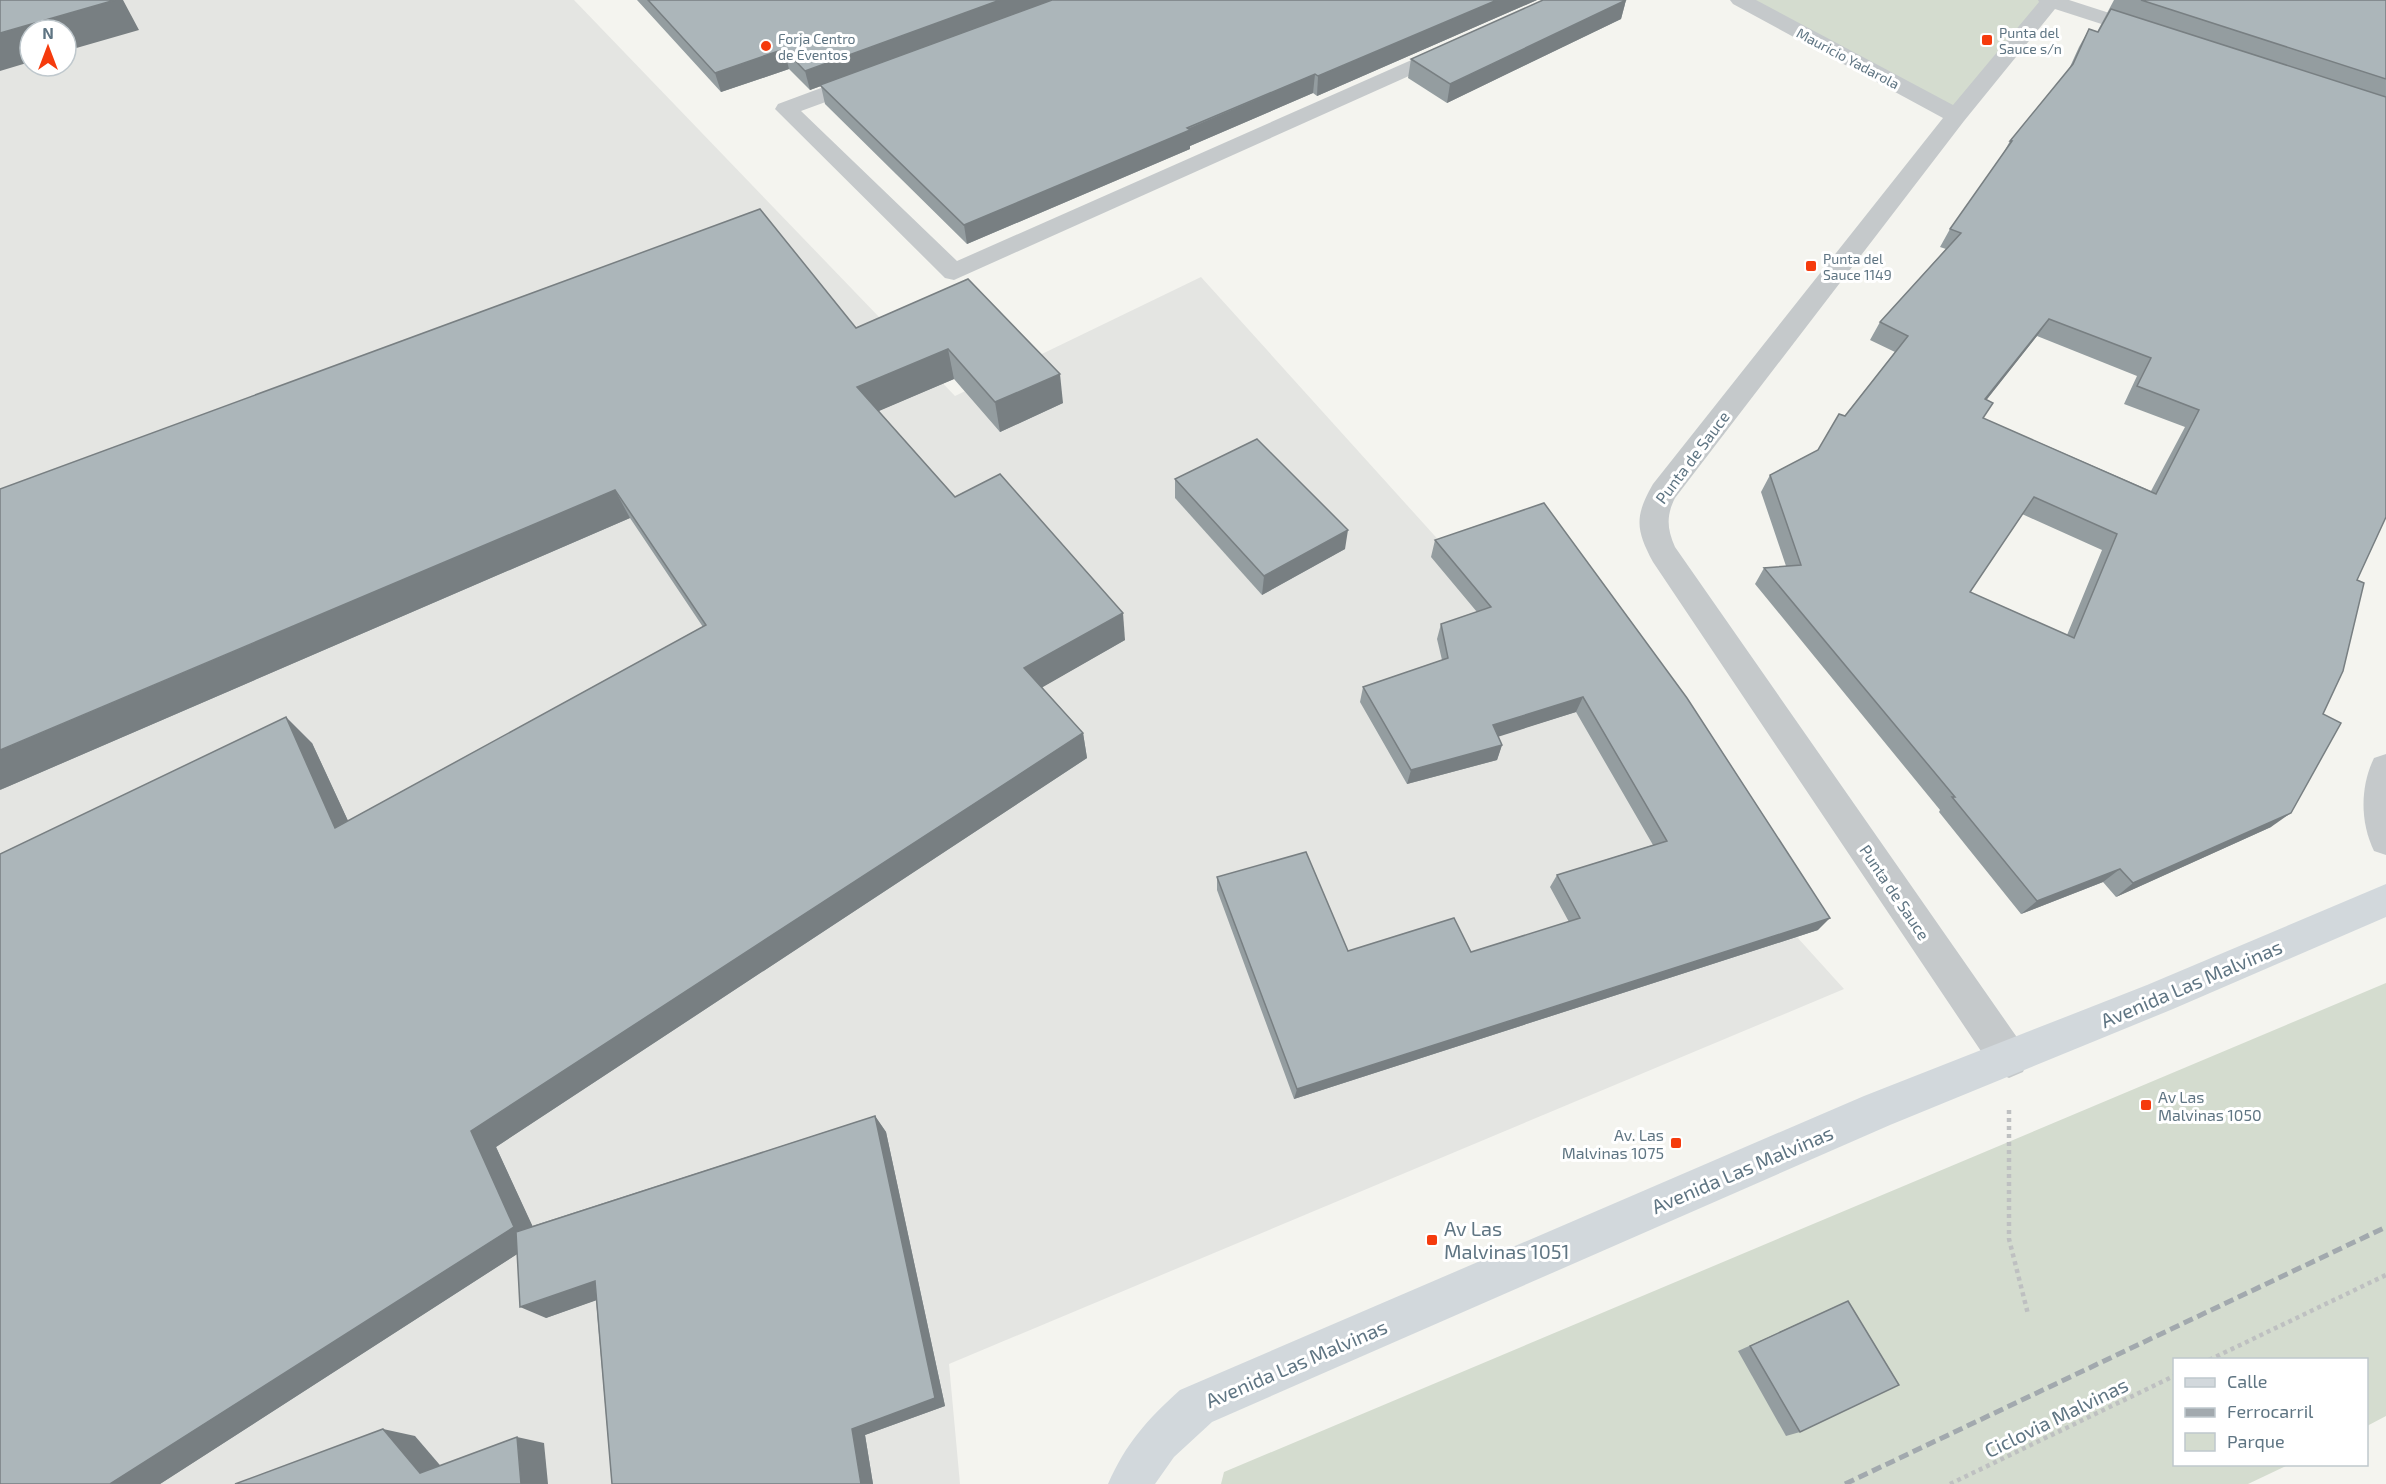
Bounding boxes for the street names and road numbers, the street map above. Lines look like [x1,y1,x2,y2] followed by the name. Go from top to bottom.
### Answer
[1794,24,1902,92] street label: Mauricio Yadarola
[1651,407,1733,507] street label: Punta de Sauce
[1856,841,1934,943] street label: Punta de Sauce
[2097,934,2285,1032] street label: Avenida Las Malvinas
[1648,1120,1836,1218] street label: Avenida Las Malvinas
[1202,1314,1390,1412] street label: Avenida Las Malvinas
[1980,1372,2132,1462] street label: Ciclovia Malvinas

